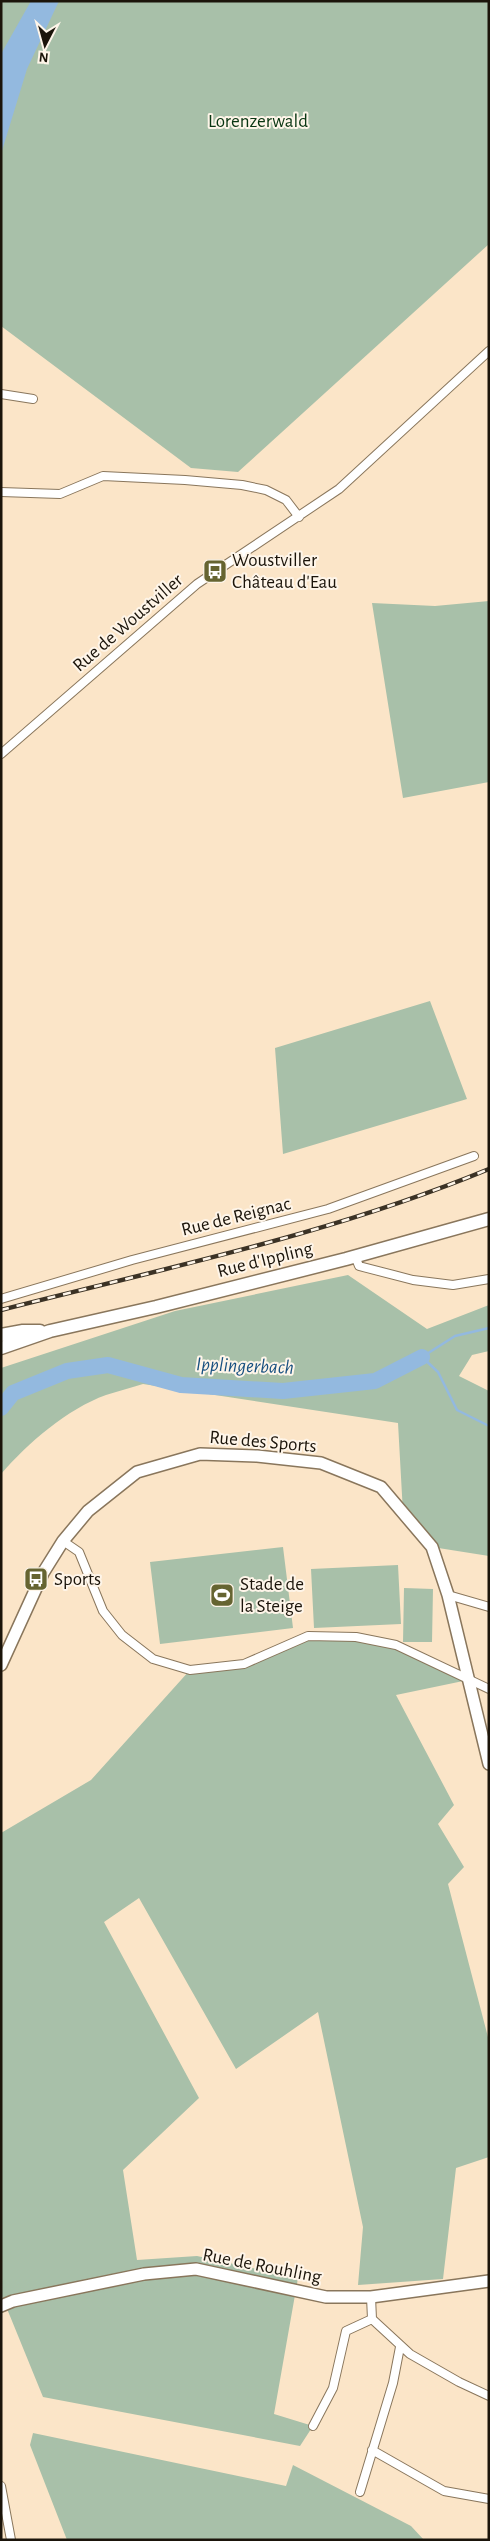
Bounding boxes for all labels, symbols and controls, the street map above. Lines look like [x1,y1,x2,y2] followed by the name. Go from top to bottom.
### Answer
[20,20,70,70] north arrow
[38,49,49,64] text: N
[208,112,308,131] park label: Lorenzerwald
[232,551,337,592] place label: Woustviller Château d'Eau
[202,558,228,584] bus stop icon: Woustviller Château d'Eau
[69,570,187,676] street label: Rue de Woustviller
[179,1194,293,1240] street label: Rue de Reignac
[215,1239,315,1281] street label: Rue d'Ippling
[196,1354,294,1378] water label: Ipplingerbach
[209,1428,317,1456] street label: Rue des Sports
[23,1566,49,1592] bus stop icon: Sports
[54,1570,101,1589] place label: Sports
[240,1575,304,1616] place label: Stade de la Steige
[209,1582,235,1608] sports icon: Stade de la Steige
[201,2245,324,2287] street label: Rue de Rouhling

